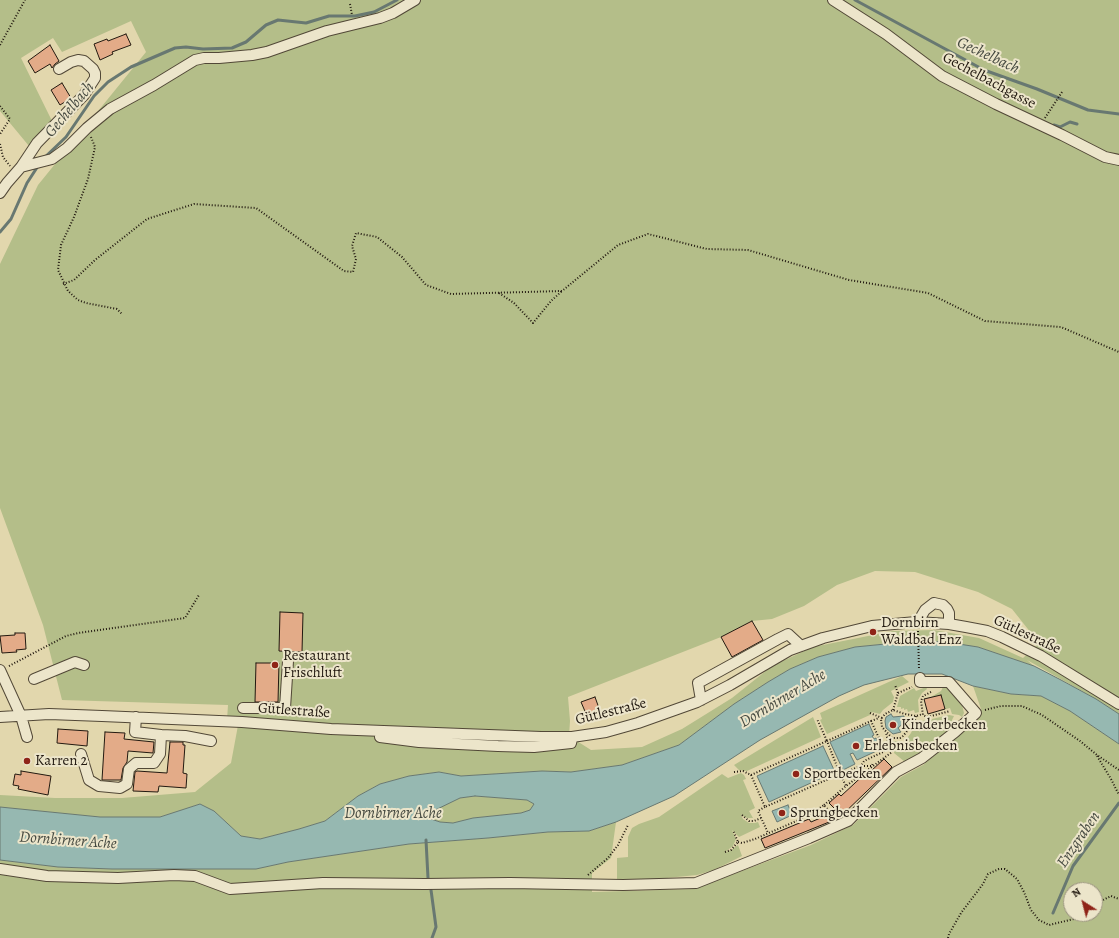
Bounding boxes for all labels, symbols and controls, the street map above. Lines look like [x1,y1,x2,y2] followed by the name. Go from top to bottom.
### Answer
[954,33,1022,79] water label: Gechelbach
[939,49,1039,113] street label: Gechelbachgasse
[41,78,99,142] water label: Gechelbach
[990,612,1064,658] street label: Gütlestraße
[881,614,962,649] place label: Dornbirn Waldbad Enz
[868,627,878,637] marker: Dornbirn Waldbad Enz
[283,647,350,682] place label: Restaurant Frischluft
[270,660,280,670] marker: Restaurant Frischluft
[736,666,830,732] water label: Dornbirner Ache
[574,695,648,729] street label: Gütlestraße
[257,700,331,722] street label: Gütlestraße
[901,716,986,734] place label: Kinderbecken
[888,720,898,730] marker: Kinderbecken
[864,737,957,755] place label: Erlebnisbecken
[851,741,861,751] marker: Erlebnisbecken
[35,752,88,770] place label: Karren 2
[22,756,32,766] marker: Karren 2
[804,765,881,783] place label: Sportbecken
[791,769,801,779] marker: Sportbecken
[344,804,442,824] water label: Dornbirner Ache
[790,804,878,822] place label: Sprungbecken
[777,808,787,818] marker: Sprungbecken
[1053,808,1105,872] water label: Enzgraben
[19,828,117,854] water label: Dornbirner Ache
[1063,882,1103,922] north arrow
[1069,884,1084,901] text: N

